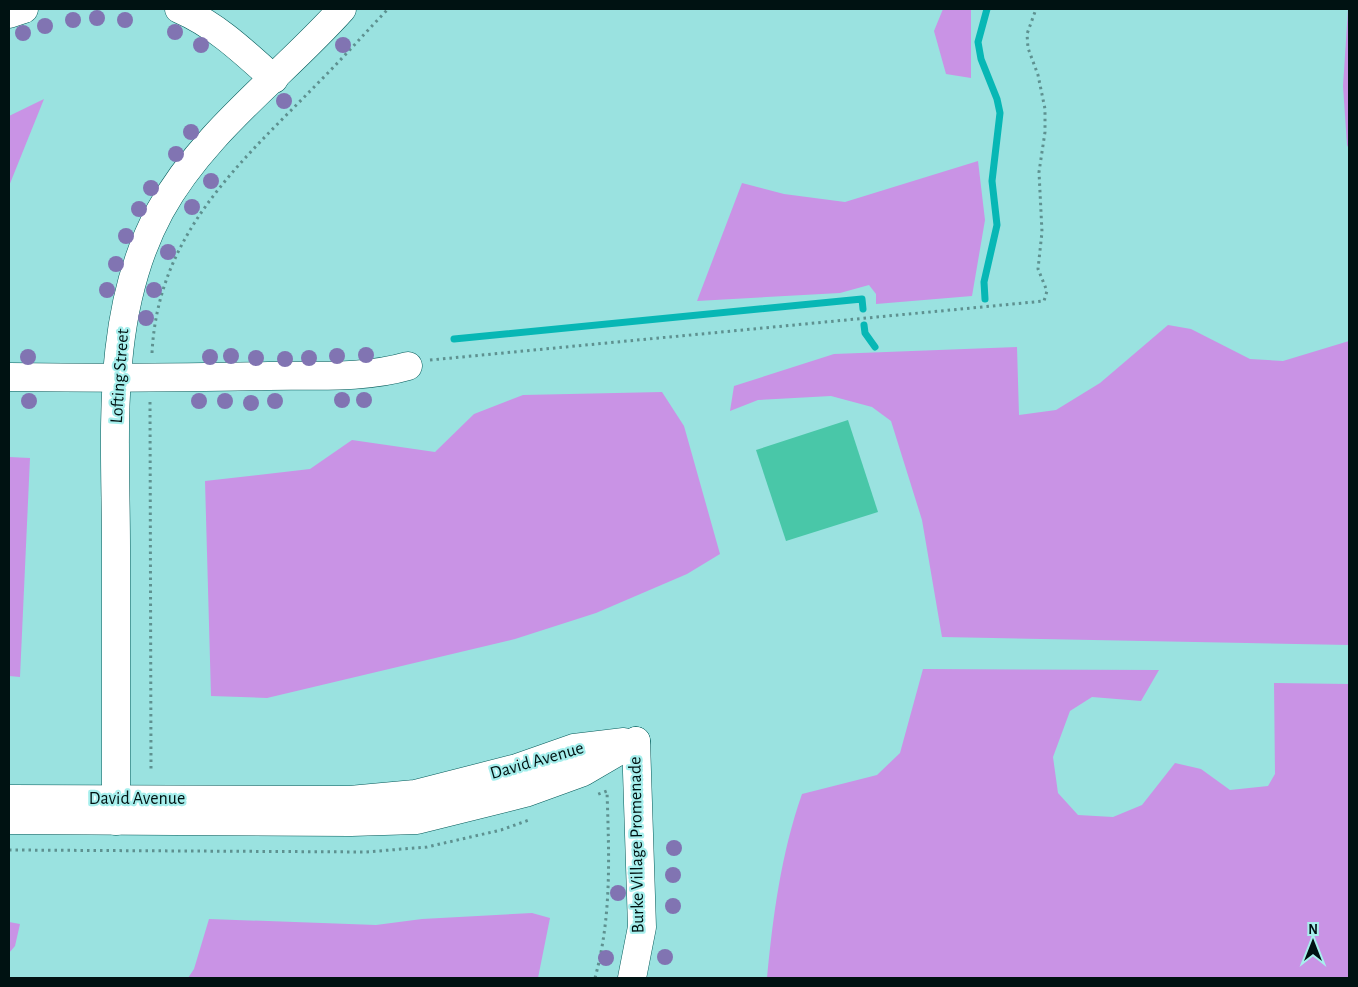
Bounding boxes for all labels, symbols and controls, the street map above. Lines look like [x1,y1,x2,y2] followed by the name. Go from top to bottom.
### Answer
[108,328,132,424] street label: Lofting Street
[488,739,586,783] street label: David Avenue
[626,756,648,934] street label: Burke Village Promenade
[89,790,185,808] street label: David Avenue
[1288,917,1338,967] north arrow
[1308,923,1318,937] text: N

